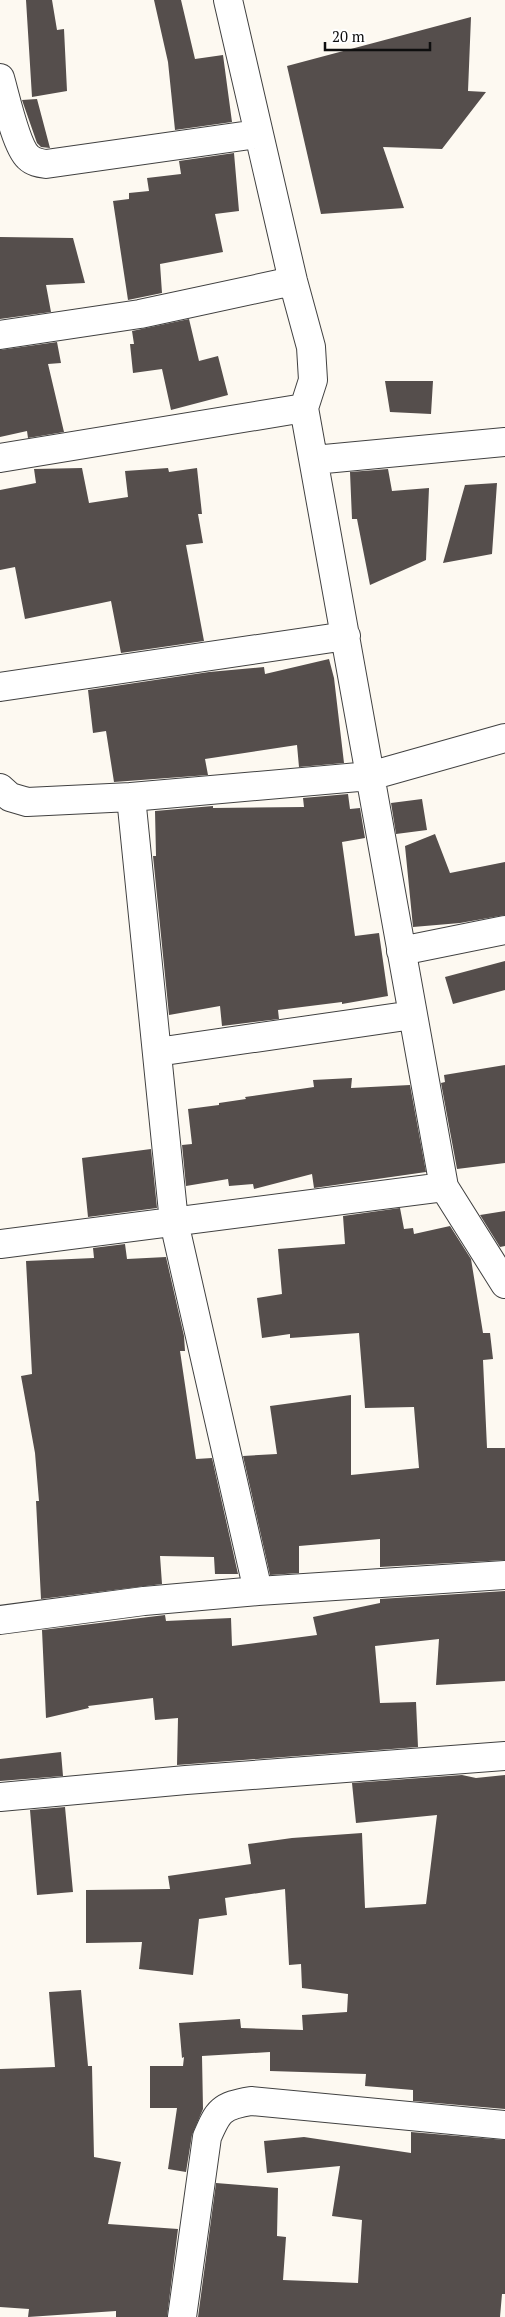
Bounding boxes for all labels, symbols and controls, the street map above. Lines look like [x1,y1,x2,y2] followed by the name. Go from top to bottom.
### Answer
[325,20,430,52] scale bar
[332,26,365,46] text: 20 m

